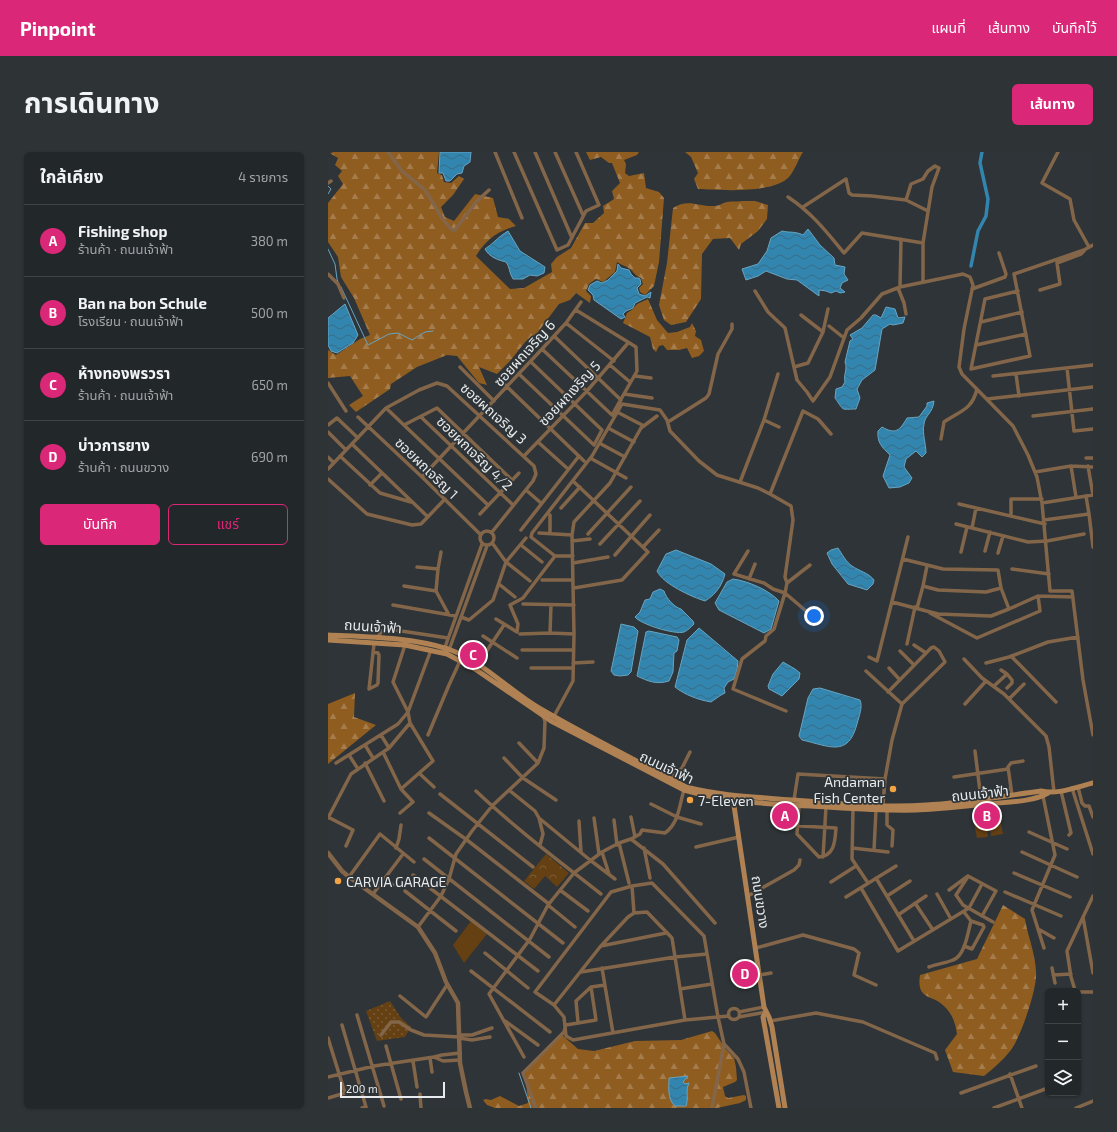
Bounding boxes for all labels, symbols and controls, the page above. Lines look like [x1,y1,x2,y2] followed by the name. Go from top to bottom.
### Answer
[20,17,95,40] text: Pinpoint
[932,19,966,36] text: แผนที่
[988,19,1030,36] text: เส้นทาง
[1052,19,1097,36] text: บันทึกไว้
[1012,84,1093,125] button: เส้นทาง
[24,85,159,119] text: การเดินทาง
[40,166,103,186] text: ใกล้เคียง
[238,169,288,185] text: 4 รายการ
[78,222,167,240] text: Fishing shop
[49,233,57,249] text: A
[251,233,288,249] text: 380 m
[78,241,173,257] text: ร้านค้า · ถนนเจ้าฟ้า
[78,294,207,312] text: Ban na bon Schule
[49,305,57,321] text: B
[251,305,288,321] text: 500 m
[78,313,183,329] text: โรงเรียน · ถนนเจ้าฟ้า
[490,316,558,390] street label: ซอยผถเจริญ 6
[535,357,603,429] street label: ซอยผถเงริญ 5
[78,364,170,382] text: ห้างทองพรวรา
[49,377,57,393] text: C
[251,377,288,393] text: 650 m
[457,379,531,447] street label: ซอยผถเจริญ 3
[78,387,173,403] text: ร้านค้า · ถนนเจ้าฟ้า
[433,412,517,494] street label: ซอยผถเจริญ 4/2
[392,434,462,502] street label: ซอยผถเจริญ 1
[78,436,150,454] text: บ่าวการยาง
[49,449,57,465] text: D
[251,449,288,465] text: 690 m
[78,459,169,475] text: ร้านค้า · ถนนขวาง
[40,504,160,545] button: บันทึก
[168,504,288,545] button: แชร์
[804,606,824,626] your location
[344,616,402,636] street label: ถนนเจ้าฟ้า
[460,640,486,670] pin: C
[637,747,697,787] street label: ถนนเจ้าฟ้า
[814,773,885,806] place label: Andaman Fish Center
[950,782,1010,804] street label: ถนนเจ้าฟ้า
[888,784,898,794] marker: Andaman Fish Center
[698,792,754,809] place label: 7-Eleven
[685,795,695,805] marker: 7-Eleven
[772,801,798,831] pin: A
[974,801,1000,831] pin: B
[346,873,447,890] place label: CARVIA GARAGE
[748,874,774,930] street label: ถนนขวาง
[333,876,343,886] marker: CARVIA GARAGE
[732,959,758,989] pin: D
[1045,988,1081,1096] map controls
[1045,988,1081,1024] button: +
[1045,1024,1081,1060] button: −
[1045,1060,1081,1096] button: layers
[340,1080,445,1099] scale bar
[346,1082,378,1095] text: 200 m

